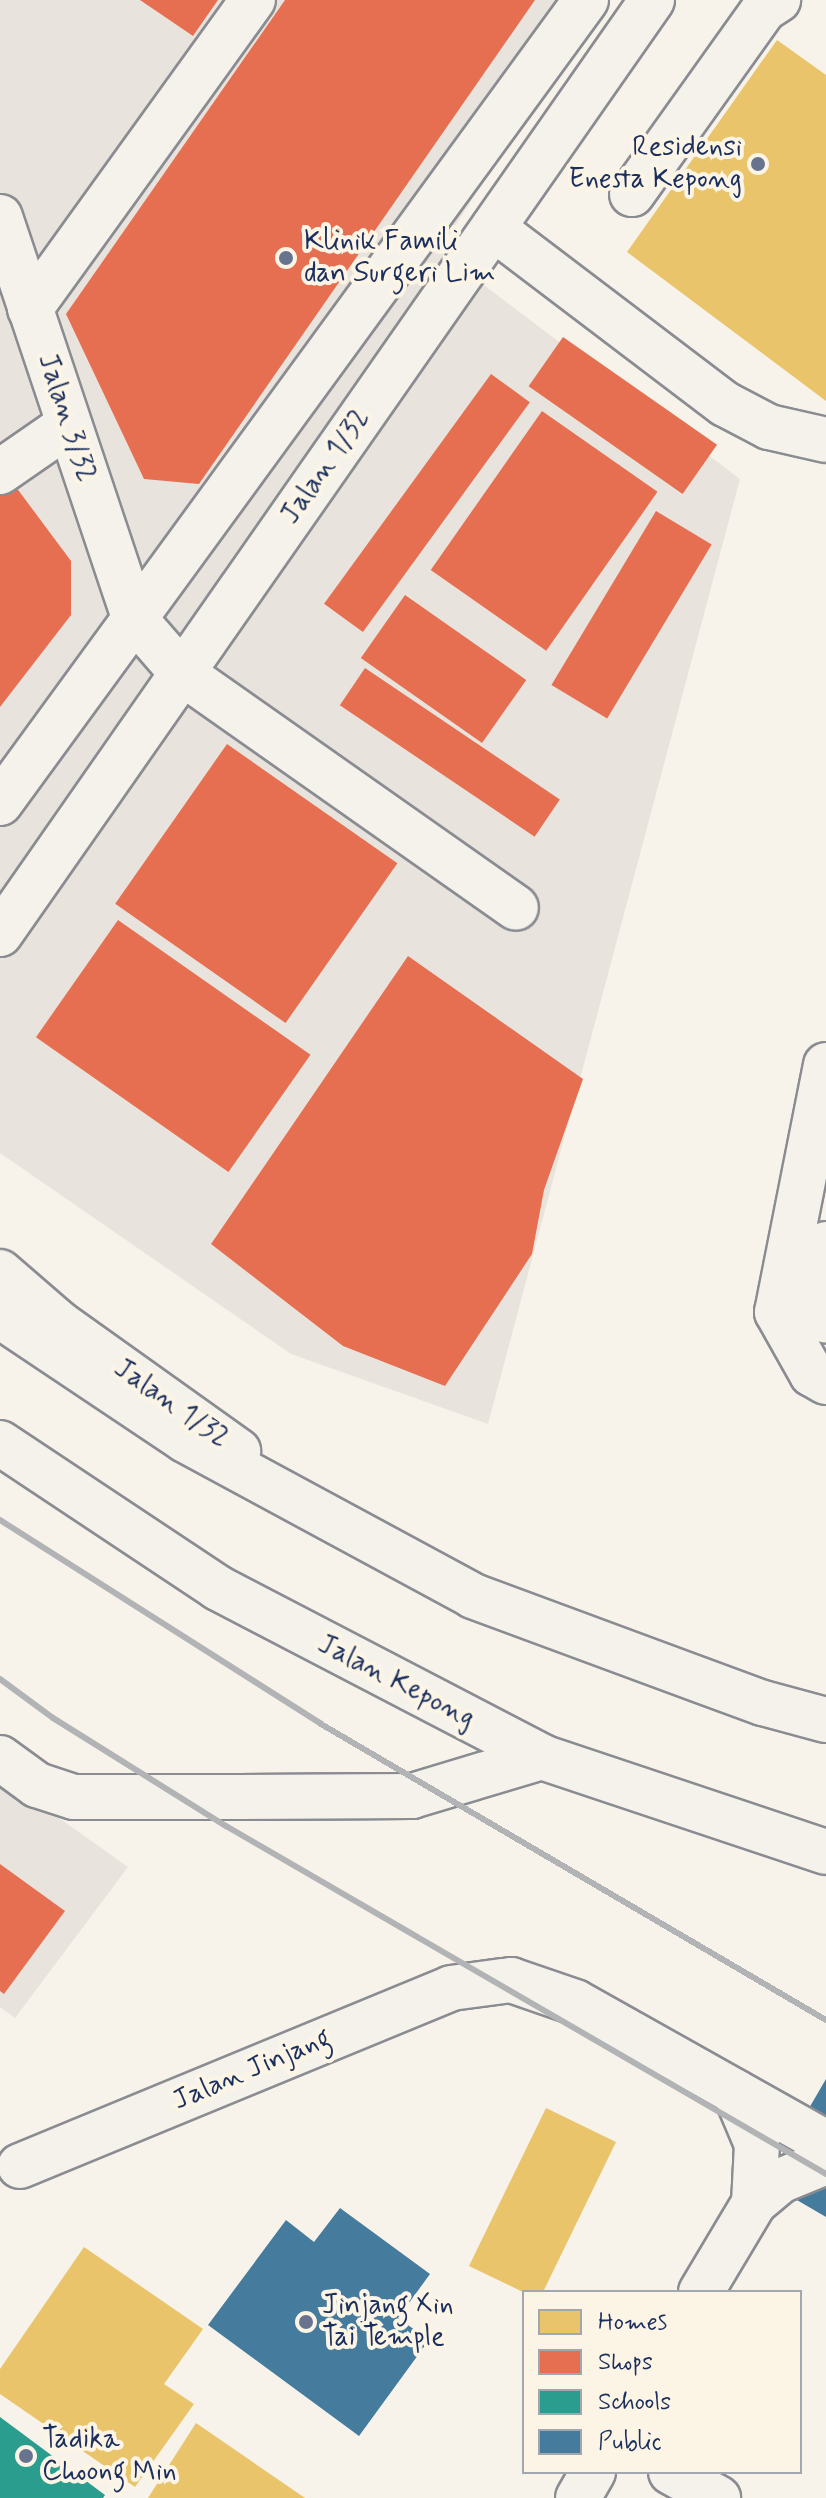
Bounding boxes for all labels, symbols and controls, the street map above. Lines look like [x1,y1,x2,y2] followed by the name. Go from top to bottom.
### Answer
[567,131,742,197] place label: Residensi Enesta Kepong
[749,155,767,173] marker: Residensi Enesta Kepong
[304,225,496,291] place label: Klinik Famili dan Surgeri Lim
[275,247,297,269] marker: Klinik Famili dan Surgeri Lim
[29,350,103,486] street label: Jalan 3/32
[274,403,378,531] street label: Jalan 1/32
[107,1352,235,1456] street label: Jalan 1/32
[312,1628,480,1736] street label: Jalan Kepong
[168,2022,336,2118] street label: Jalan Jinjang
[322,2289,456,2355] place label: Jinjang Xin Tai Temple
[522,2290,802,2474] legend
[598,2307,667,2338] text: Homes
[297,2313,315,2331] marker: Jinjang Xin Tai Temple
[598,2347,653,2378] text: Shops
[598,2387,671,2418] text: Schools
[42,2423,180,2489] place label: Tadika Choong Min
[598,2427,662,2458] text: Public
[17,2447,35,2465] marker: Tadika Choong Min

